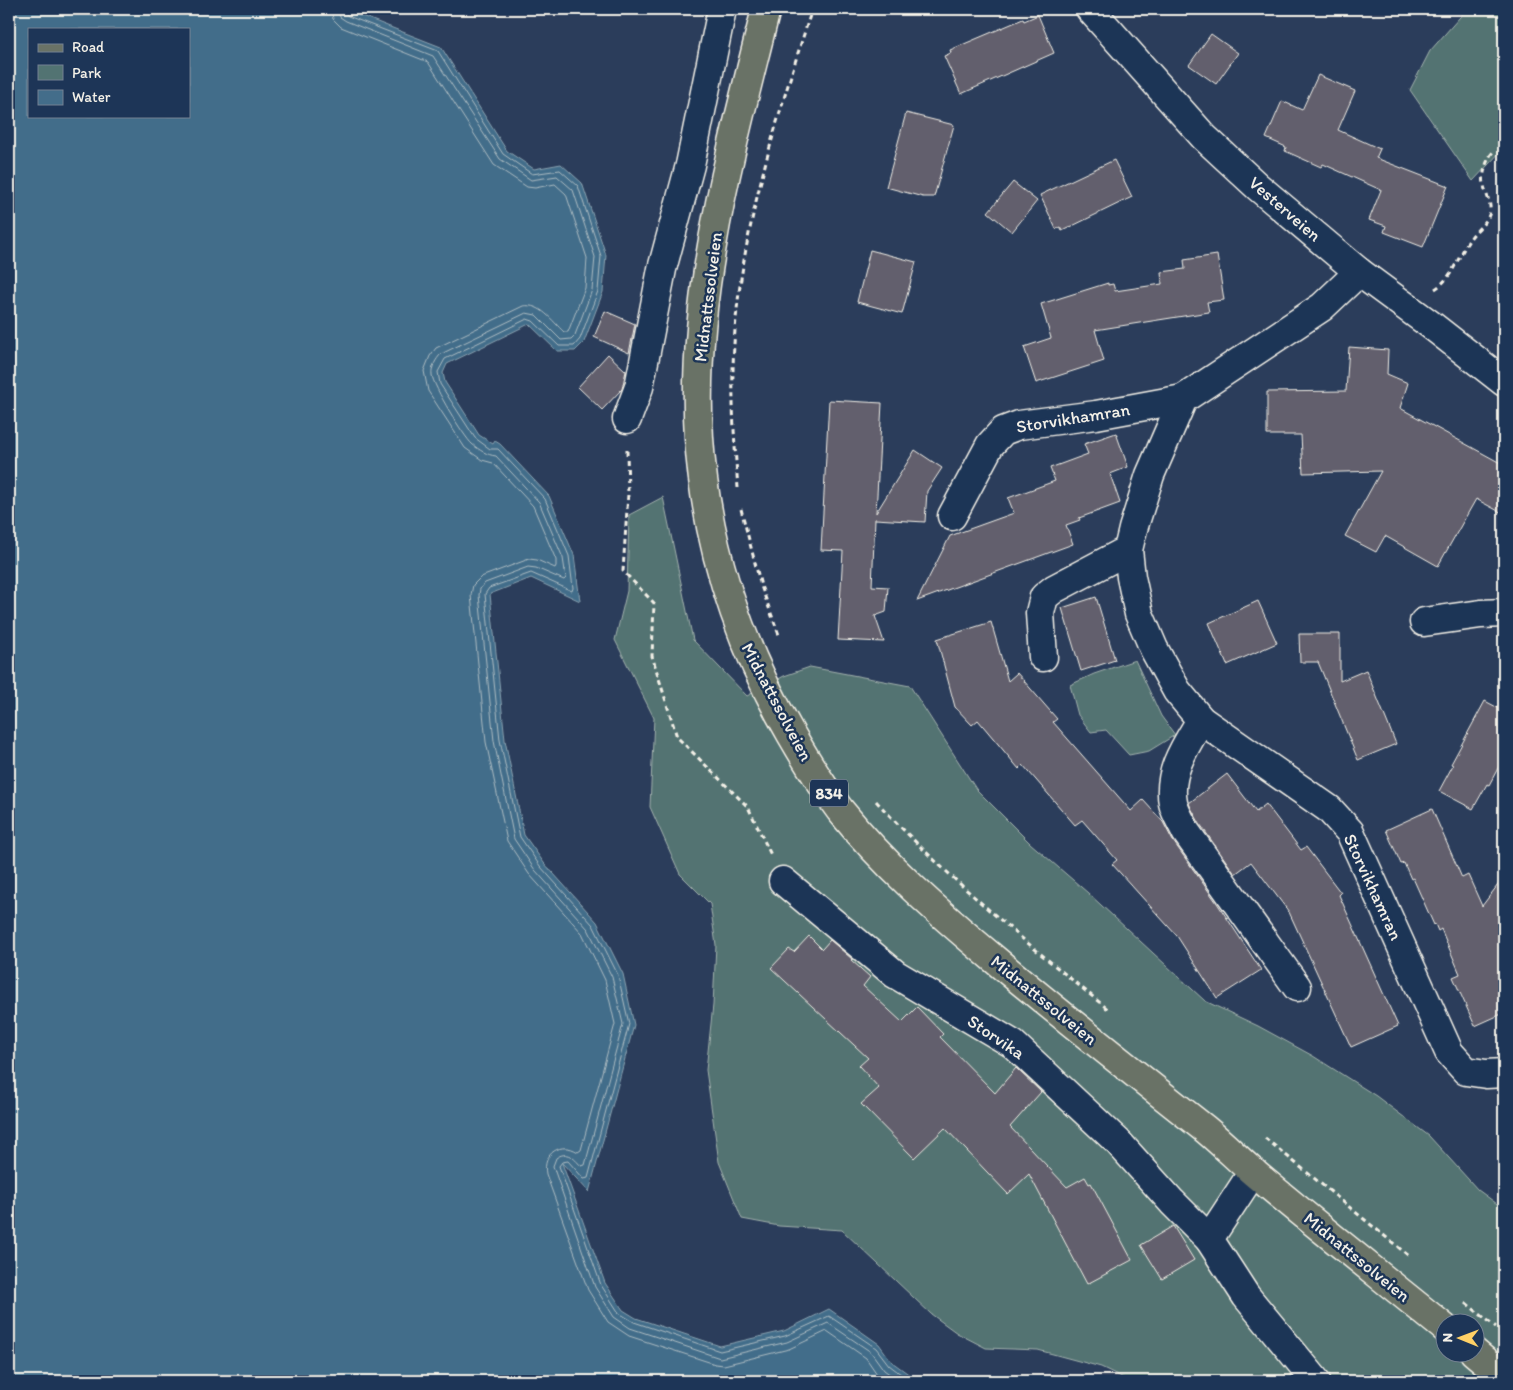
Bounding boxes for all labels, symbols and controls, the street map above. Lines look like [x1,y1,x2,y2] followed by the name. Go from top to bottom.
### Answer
[28,28,190,118] legend
[72,38,105,56] text: Road
[72,64,102,82] text: Park
[72,88,111,106] text: Water
[1244,172,1326,247] street label: Vesterveien
[689,231,727,363] street label: Midnattssolveien
[1015,398,1132,438] street label: Storvikhamran
[737,639,817,765] street label: Midnattssolveien
[810,780,848,806] road number: 834
[1339,830,1407,944] street label: Storvikhamran
[986,950,1102,1050] street label: Midnattssolveien
[963,1010,1029,1065] street label: Storvika
[1299,1207,1415,1307] street label: Midnattssolveien
[1436,1312,1486,1362] north arrow
[1439,1333,1456,1343] text: N

